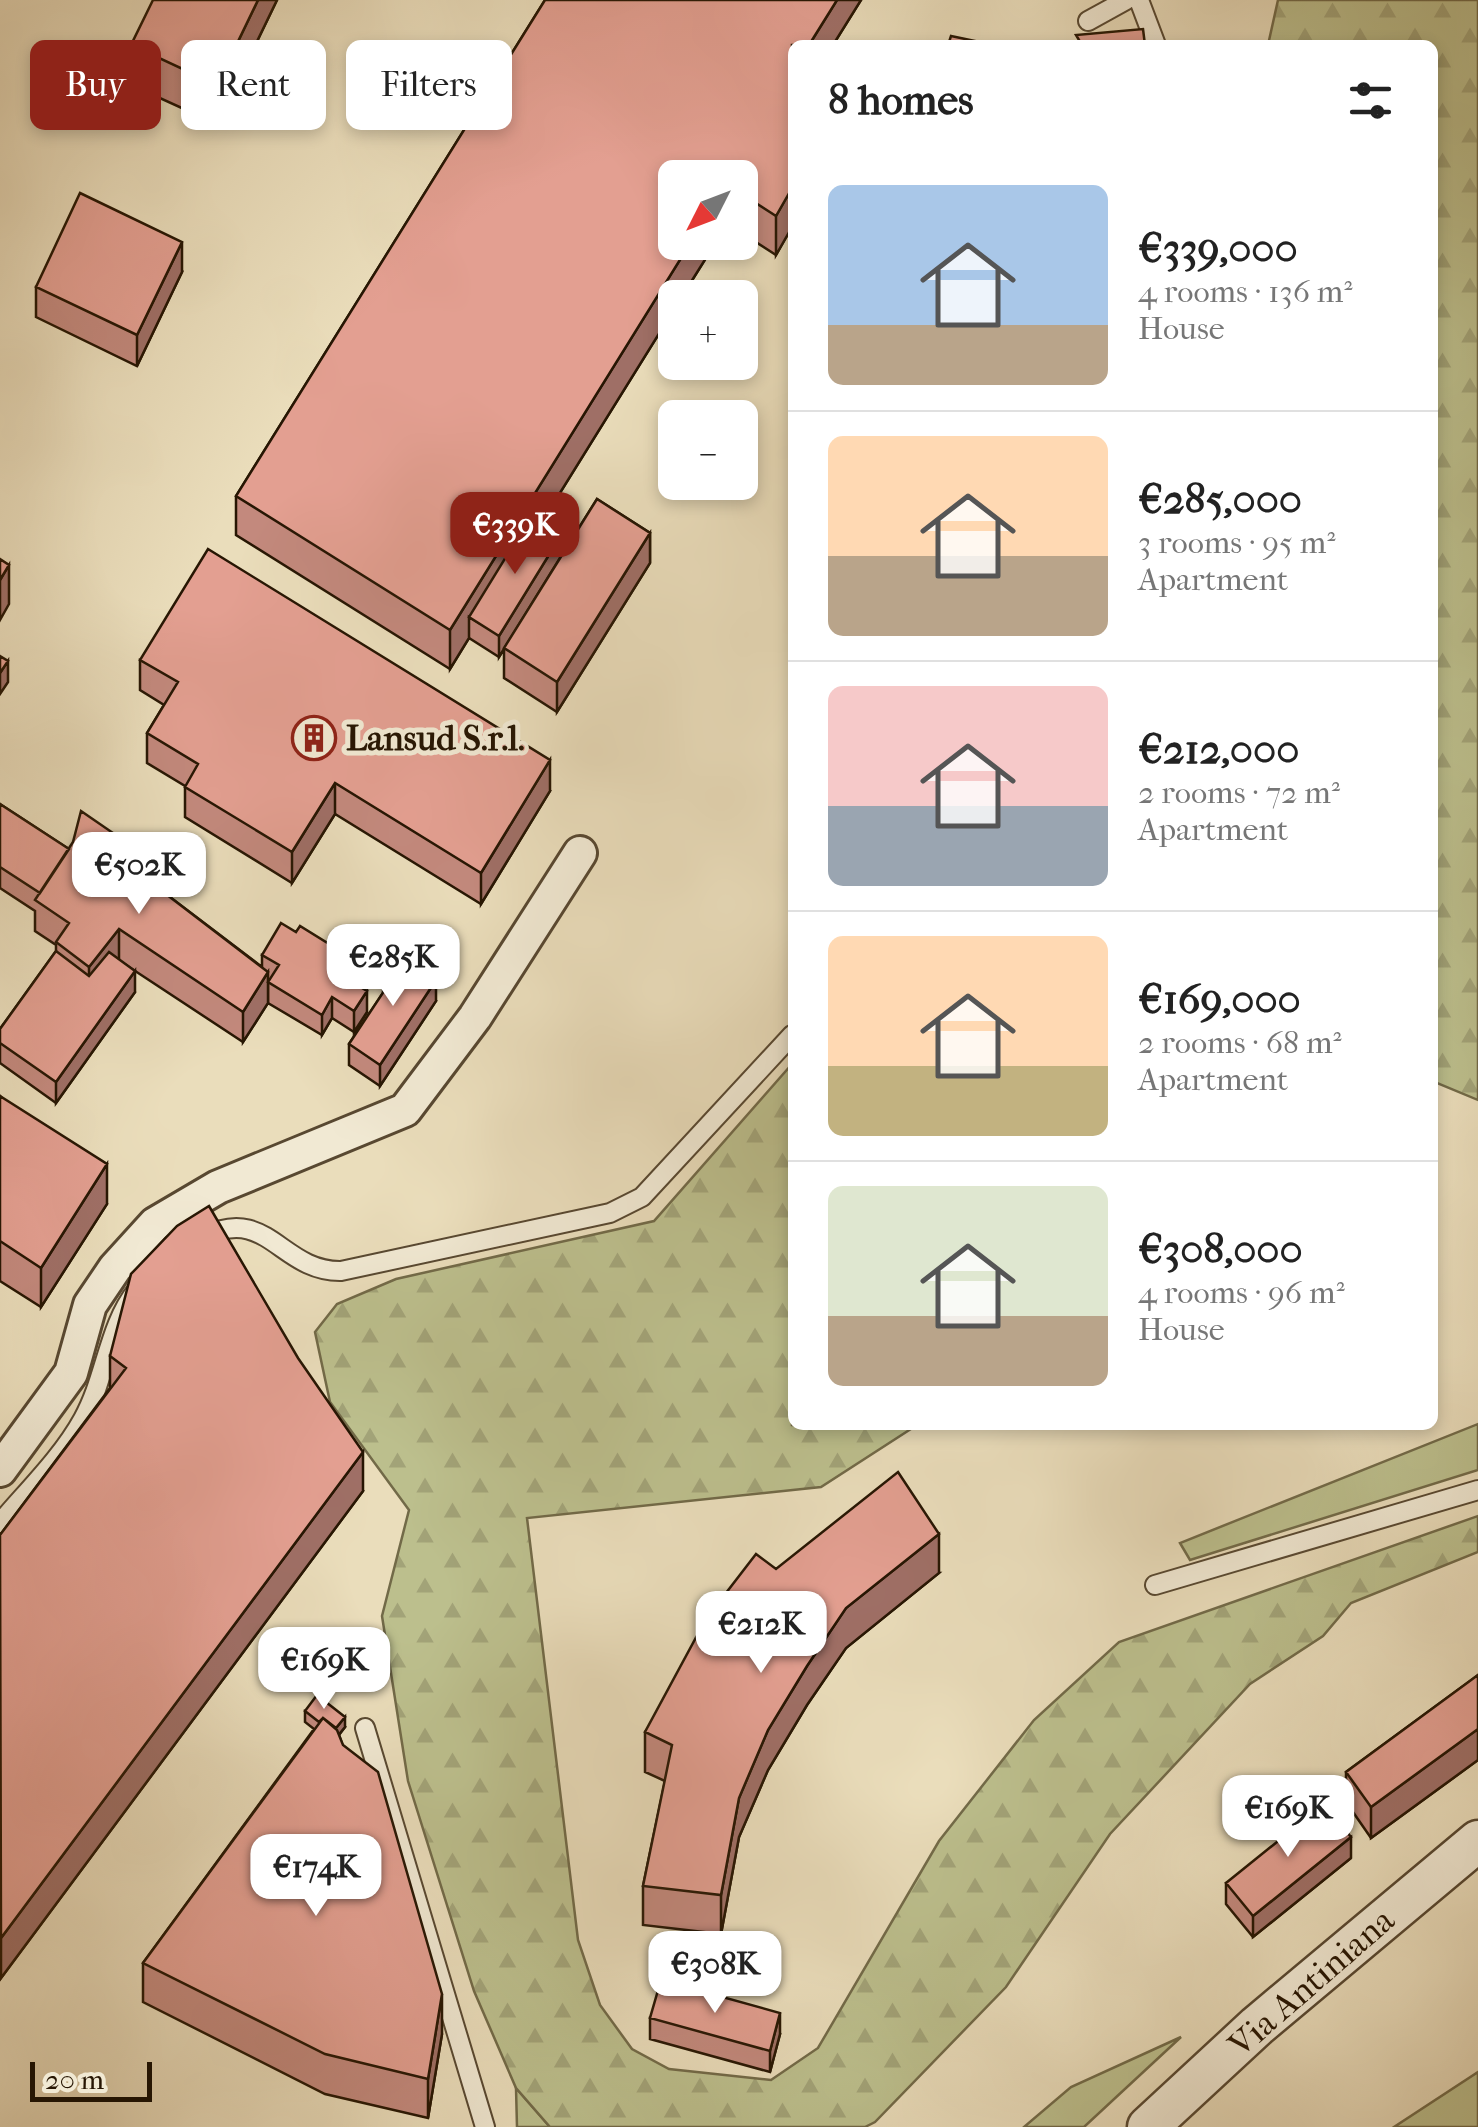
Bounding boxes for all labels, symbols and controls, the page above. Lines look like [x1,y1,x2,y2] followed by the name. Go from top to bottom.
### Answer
[30,40,161,130] chip: Buy
[181,40,326,130] chip: Rent
[346,40,512,130] chip: Filters
[1343,73,1398,128] icon: filters
[828,76,974,125] text: 8 homes
[658,160,758,260] north arrow
[658,160,758,500] map controls
[1138,224,1298,273] text: €339,000
[908,225,1028,345] icon: home
[1138,273,1352,310] text: 4 rooms · 136 m²
[658,280,758,380] button: +
[1138,310,1225,347] text: House
[658,400,758,500] button: −
[1138,475,1302,524] text: €285,000
[908,476,1028,596] icon: home
[445,492,585,577] pin: €339K
[472,506,558,543] text: €339K
[1138,524,1335,561] text: 3 rooms · 95 m²
[1138,561,1288,598] text: Apartment
[291,715,337,761] building icon: Lansud S.r.l.
[346,718,525,759] place label: Lansud S.r.l.
[1138,725,1299,774] text: €212,000
[908,726,1028,846] icon: home
[1138,774,1340,811] text: 2 rooms · 72 m²
[1138,811,1288,848] text: Apartment
[69,832,209,917] pin: €502K
[94,846,184,883] text: €502K
[323,924,463,1009] pin: €285K
[349,938,437,975] text: €285K
[1138,975,1301,1024] text: €169,000
[908,976,1028,1096] icon: home
[1138,1024,1342,1061] text: 2 rooms · 68 m²
[1138,1061,1288,1098] text: Apartment
[1138,1225,1303,1274] text: €308,000
[908,1226,1028,1346] icon: home
[1138,1274,1345,1311] text: 4 rooms · 96 m²
[1138,1311,1225,1348] text: House
[691,1591,831,1676] pin: €212K
[718,1605,804,1642] text: €212K
[254,1627,394,1712] pin: €169K
[280,1641,368,1678] text: €169K
[1218,1775,1358,1860] pin: €169K
[1244,1789,1332,1826] text: €169K
[246,1834,386,1919] pin: €174K
[272,1848,360,1885] text: €174K
[1220,1899,1403,2066] street label: Via Antiniana
[645,1931,785,2016] pin: €308K
[670,1945,760,1982] text: €308K
[30,2057,152,2102] scale bar
[45,2063,104,2096] text: 20 m

